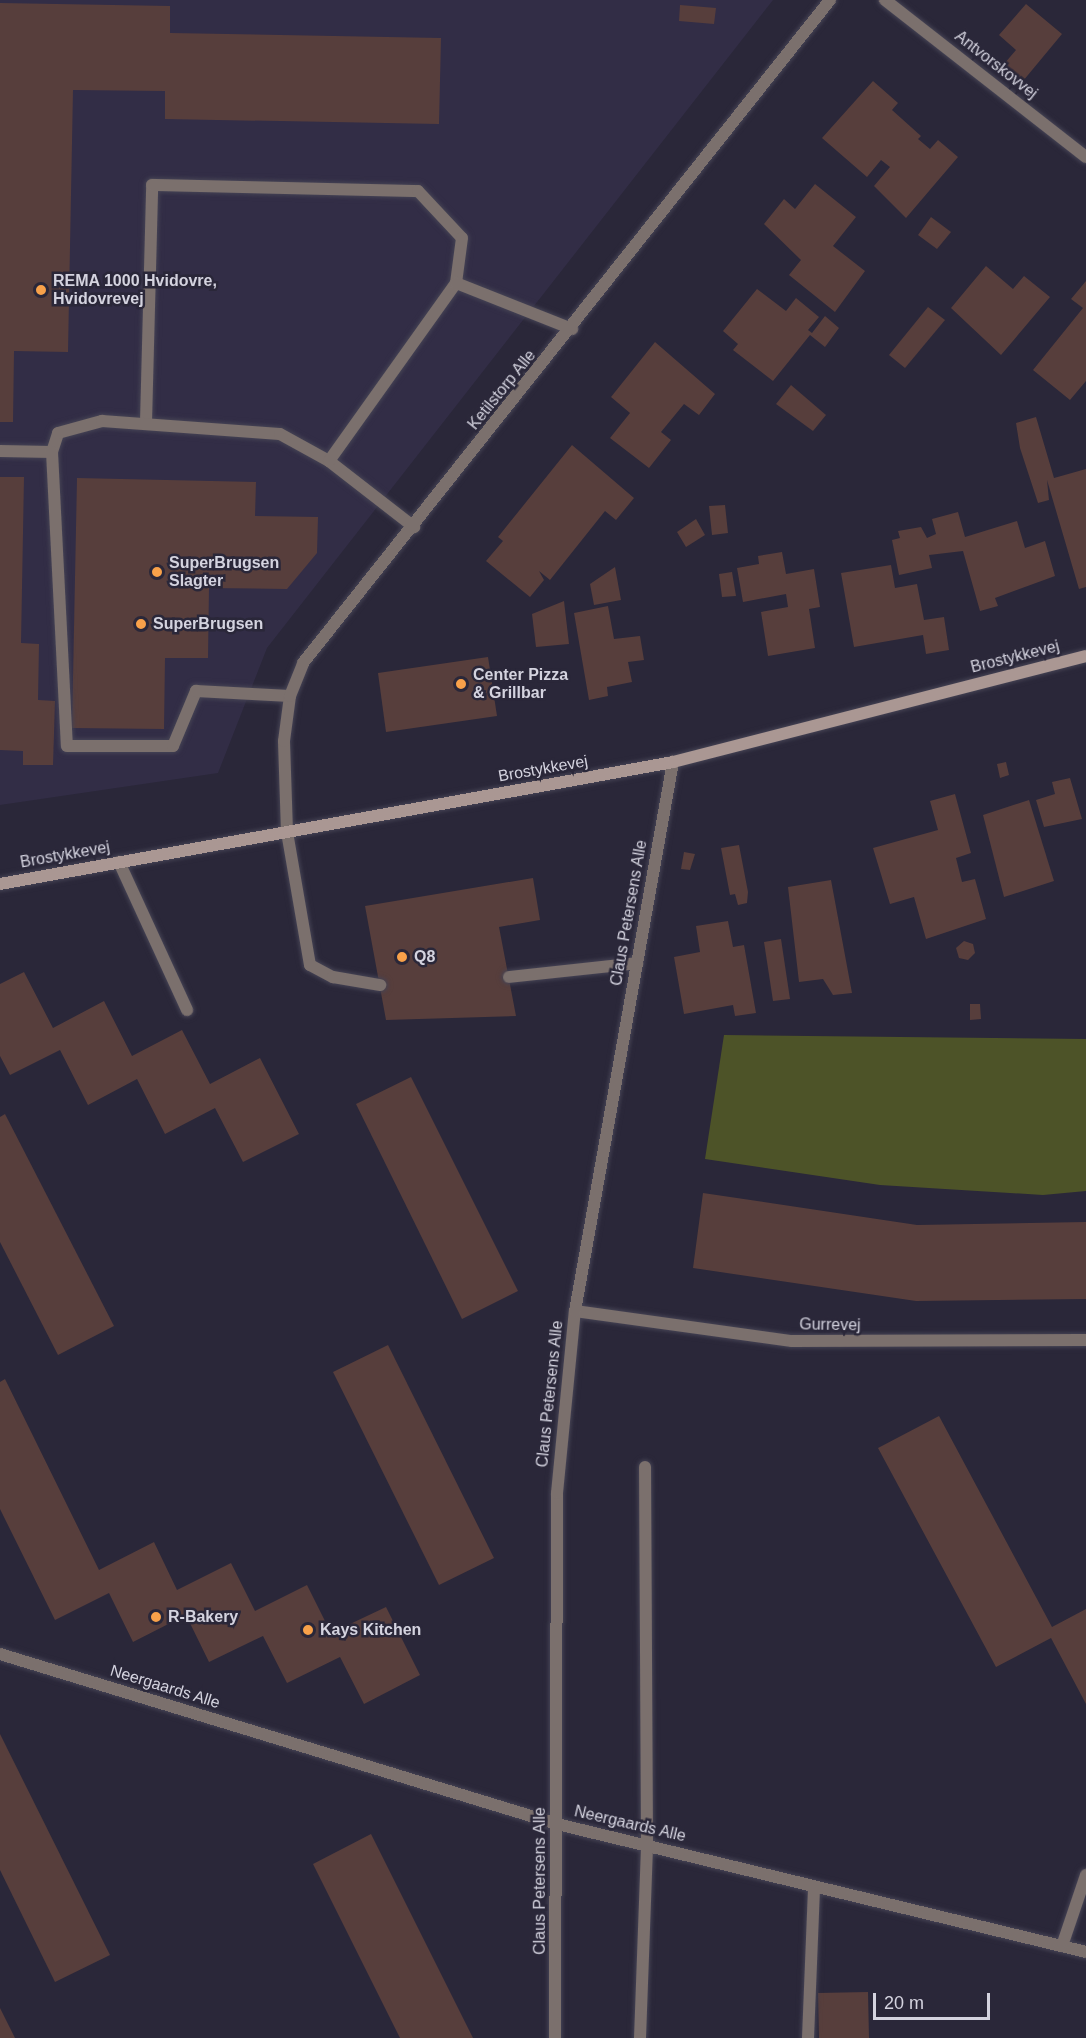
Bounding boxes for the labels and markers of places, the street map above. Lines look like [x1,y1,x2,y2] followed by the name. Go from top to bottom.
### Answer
[53,271,218,309] place label: REMA 1000 Hvidovre, Hvidovrevej
[34,283,48,297] marker: REMA 1000 Hvidovre, Hvidovrevej
[169,553,279,591] place label: SuperBrugsen Slagter
[150,565,164,579] marker: SuperBrugsen Slagter
[153,614,263,634] place label: SuperBrugsen
[134,617,148,631] marker: SuperBrugsen
[473,665,568,703] place label: Center Pizza & Grillbar
[454,677,468,691] marker: Center Pizza & Grillbar
[414,947,435,967] place label: Q8
[395,950,409,964] marker: Q8
[168,1607,238,1627] place label: R-Bakery
[149,1610,163,1624] marker: R-Bakery
[320,1620,421,1640] place label: Kays Kitchen
[301,1623,315,1637] marker: Kays Kitchen

